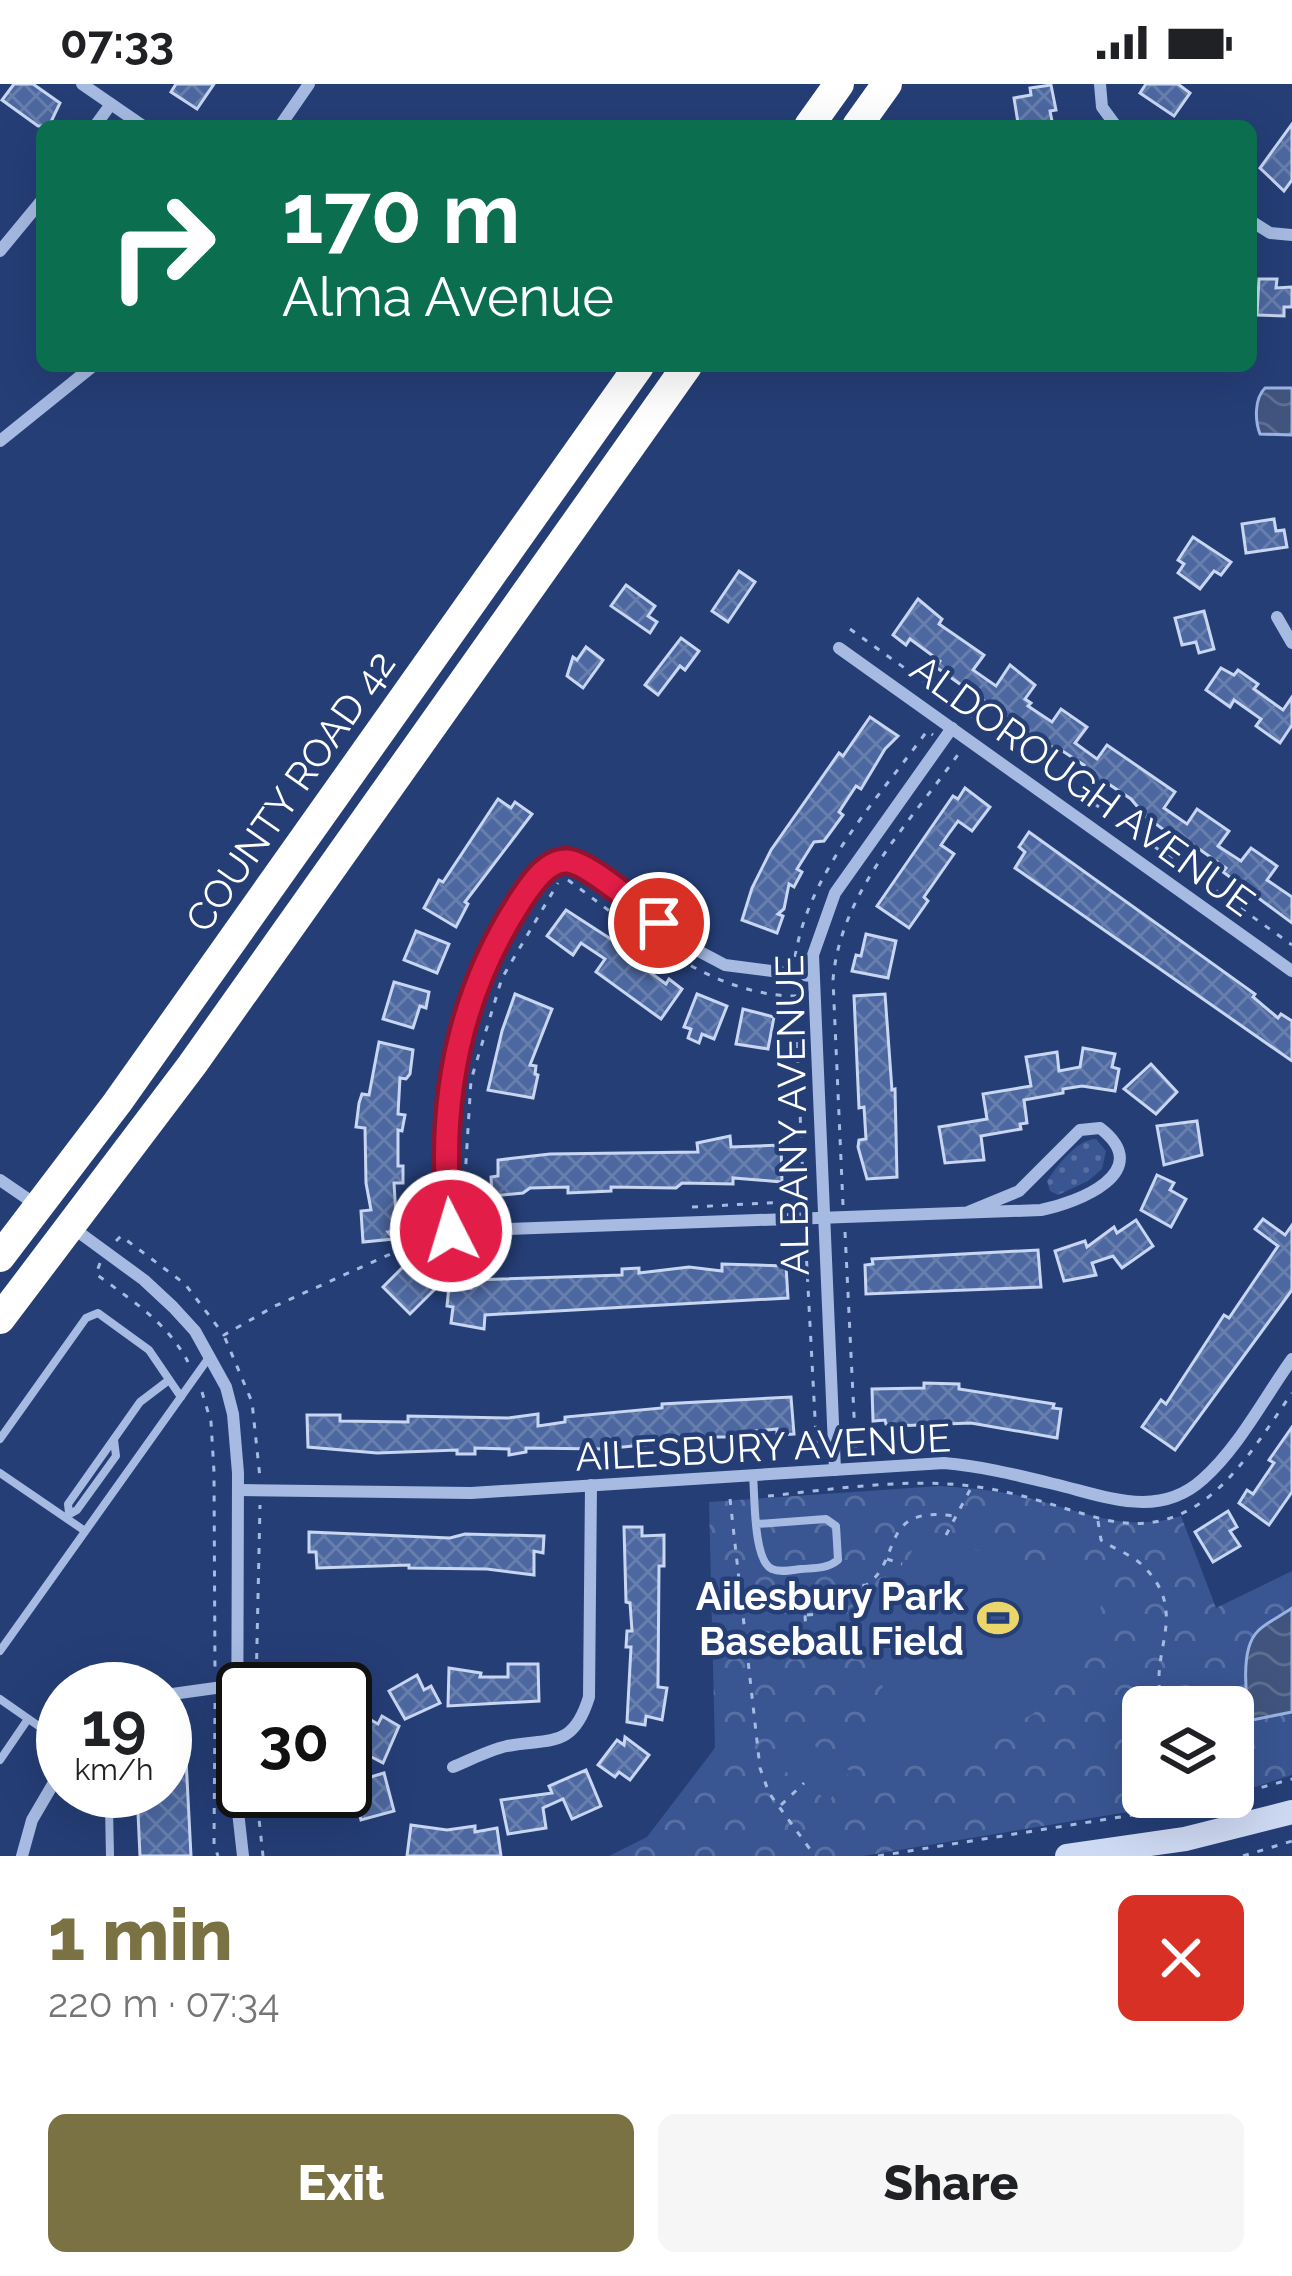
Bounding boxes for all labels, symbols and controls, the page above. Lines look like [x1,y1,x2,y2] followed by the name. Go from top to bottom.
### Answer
[60,16,174,69] text: 07:33
[282,164,521,263] text: 170 m
[84,168,240,324] icon: right
[282,265,614,329] text: Alma Avenue
[176,642,404,940] street label: COUNTY ROAD 42
[902,645,1264,925] street label: ALDOROUGH AVENUE
[608,872,710,974] pin
[626,890,692,956] icon: arrive
[766,954,818,1276] street label: ALBANY AVENUE
[388,1168,514,1294] position arrow
[574,1414,952,1480] street label: AILESBURY AVENUE
[696,1573,964,1664] place label: Ailesbury Park Baseball Field
[975,1595,1021,1641] sports icon: Ailesbury Park Baseball Field
[216,1662,372,1818] speed limit sign: 30
[1122,1686,1254,1818] map controls
[1122,1686,1254,1818] button: layers
[82,1690,146,1760] text: 19
[74,1752,154,1787] text: km/h
[48,1892,233,1977] text: 1 min
[1118,1895,1244,2021] button: close
[48,1980,279,2026] text: 220 m · 07:34
[48,2114,634,2252] button: Exit
[658,2114,1244,2252] button: Share

